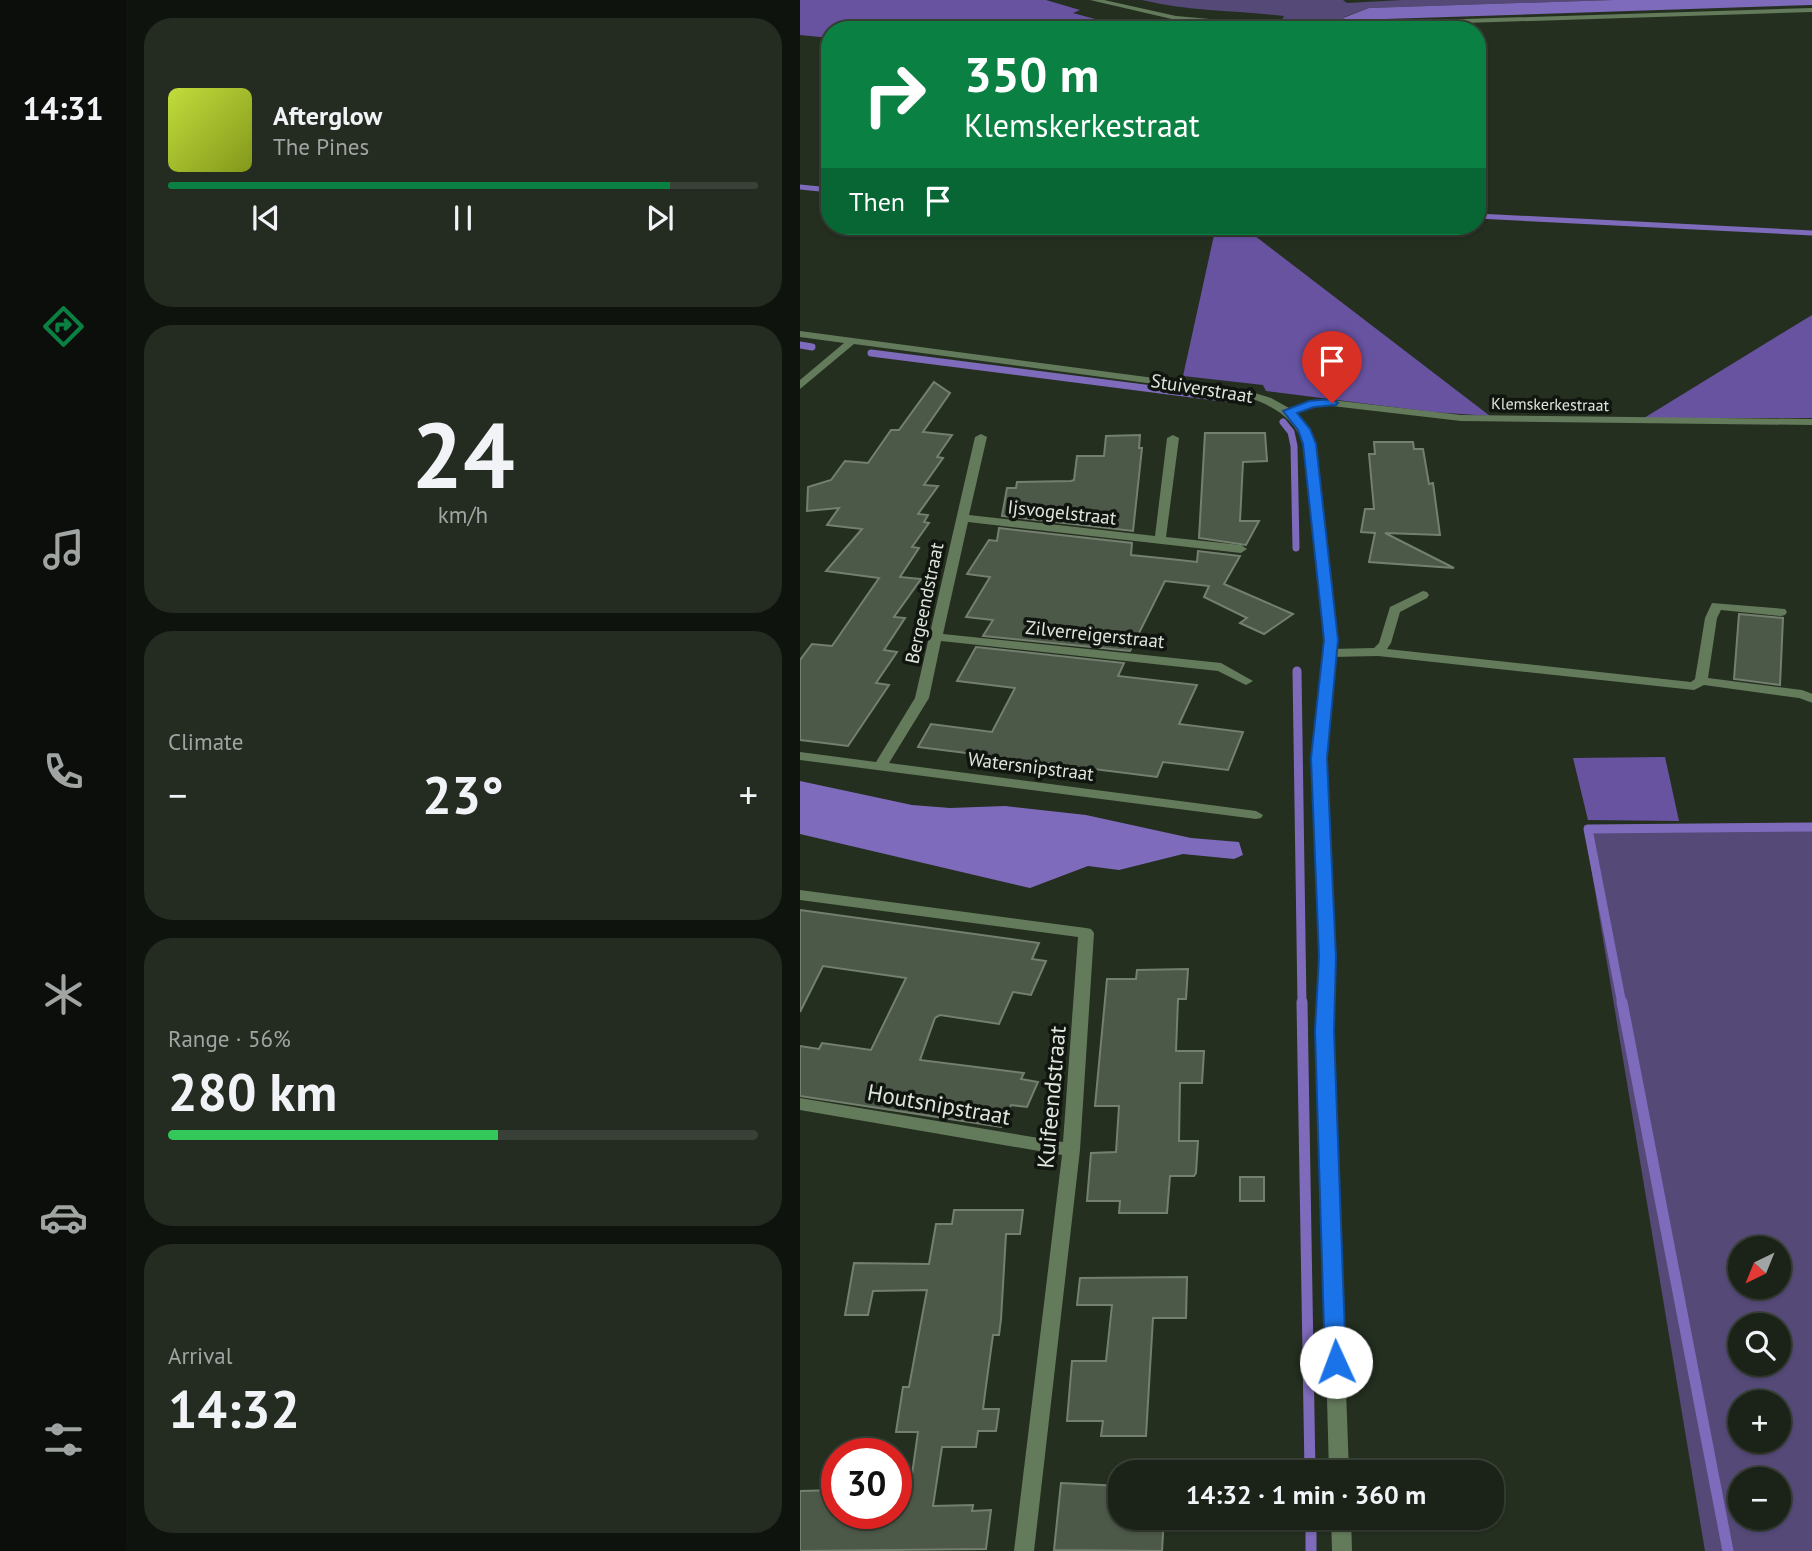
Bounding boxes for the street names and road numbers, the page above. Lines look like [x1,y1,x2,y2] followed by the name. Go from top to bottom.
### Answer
[1149,368,1255,408] street label: Stuiverstraat
[1491,393,1610,415] street label: Klemskerkestraat
[1006,494,1118,530] street label: Ijsvogelstraat
[899,540,949,666] street label: Bergeendstraat
[1024,615,1166,653] street label: Zilverreigerstraat
[967,746,1096,786] street label: Watersnipstraat
[1030,1024,1072,1169] street label: Kuifeendstraat
[865,1077,1013,1131] street label: Houtsnipstraat

